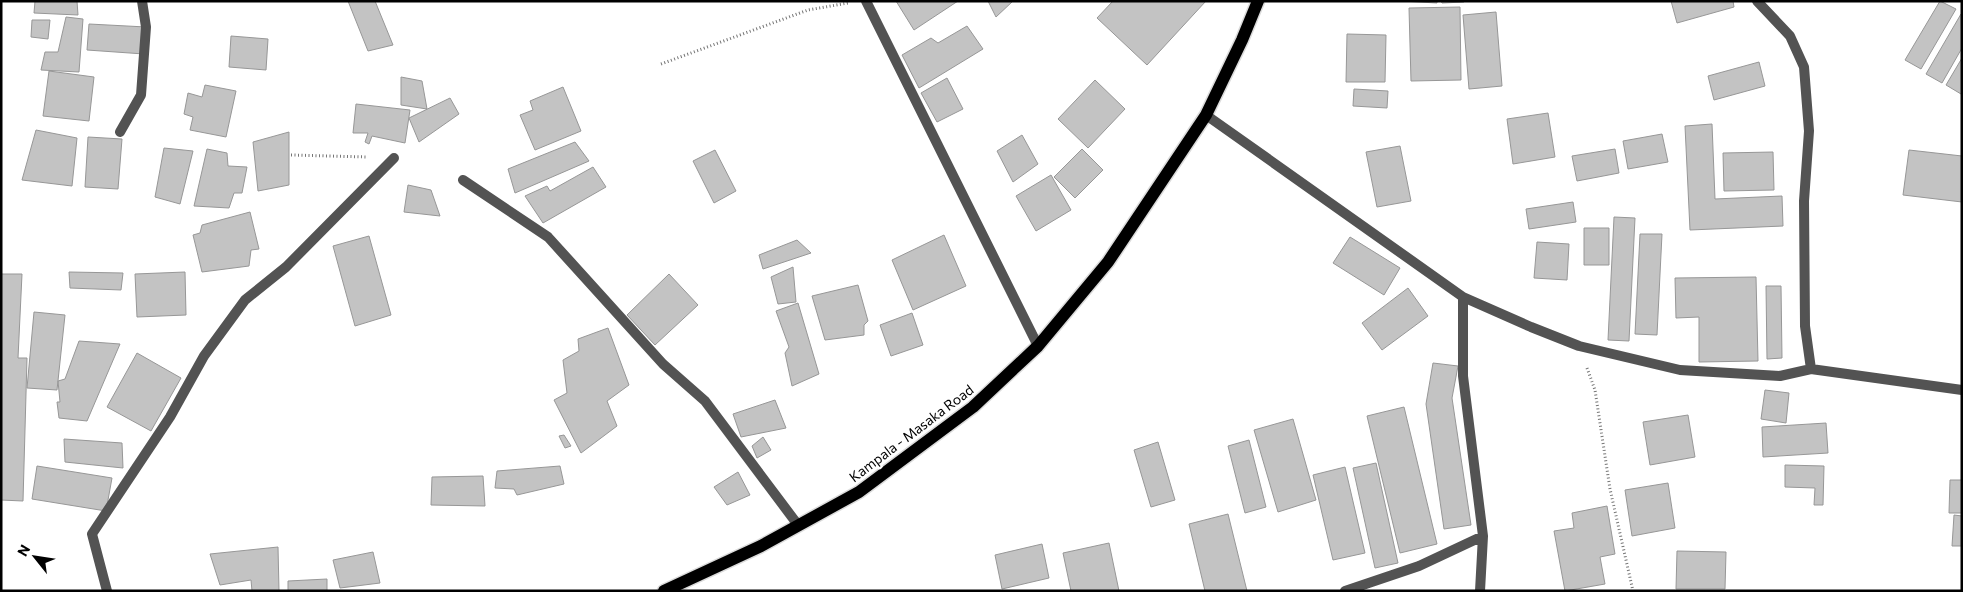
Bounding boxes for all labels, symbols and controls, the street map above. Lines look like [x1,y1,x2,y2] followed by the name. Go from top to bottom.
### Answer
[845,381,977,485] street label: Kampala - Masaka Road
[10,532,60,582] north arrow
[13,541,33,559] text: N

